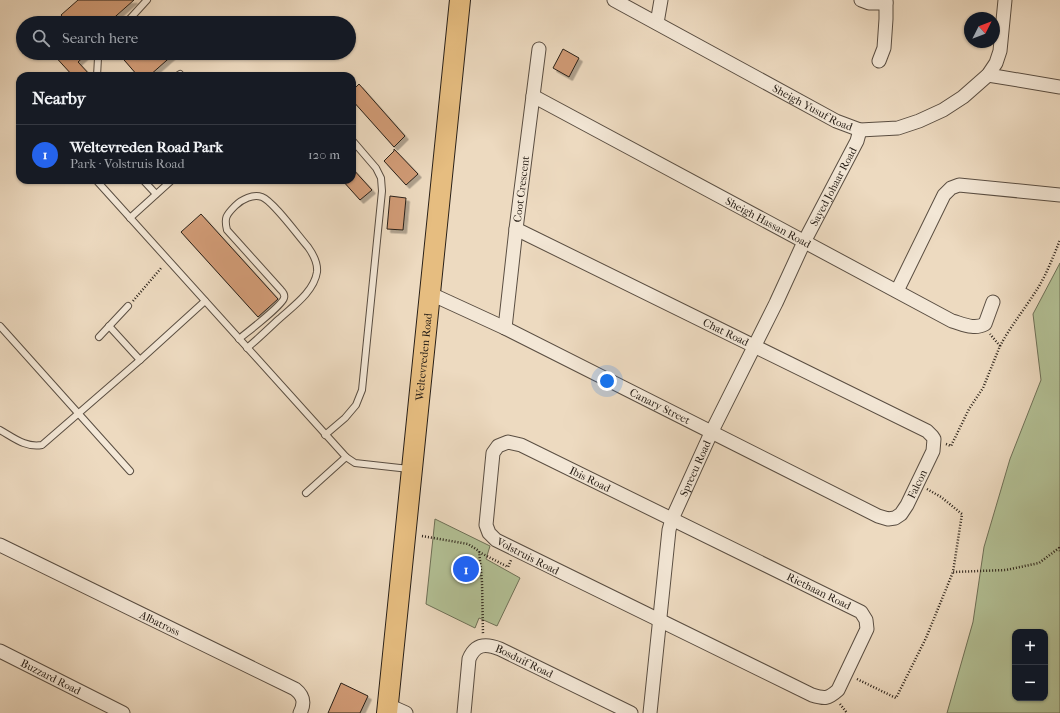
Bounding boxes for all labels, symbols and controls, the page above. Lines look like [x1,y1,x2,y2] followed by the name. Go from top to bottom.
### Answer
[964,12,1000,48] north arrow
[16,16,356,60] search box
[30,27,52,49] icon: search
[62,29,138,47] text: Search here
[770,82,855,134] street label: Sheigh Yusuf Road
[32,88,86,108] text: Nearby
[70,138,223,156] text: Weltevreden Road Park
[808,144,860,228] street label: Sayed Johaar Road
[43,147,47,162] text: 1
[308,147,340,162] text: 120 m
[511,155,532,223] street label: Coot Crescent
[70,156,185,171] text: Park · Volstruis Road
[723,195,814,251] street label: Sheigh Hassan Road
[413,311,435,402] street label: Weltevreden Road
[701,316,752,350] street label: Chat Road
[597,371,617,391] your location
[627,386,692,427] street label: Canary Street
[677,438,714,499] street label: Spreeu Road
[567,464,613,495] street label: Ibis Road
[905,467,930,501] street label: Falcon
[494,535,562,578] street label: Volstruis Road
[453,554,479,584] pin: 1
[784,570,854,613] street label: Riethaan Road
[137,608,182,639] street label: Albatross
[1012,629,1048,701] map controls
[1012,629,1048,665] button: +
[493,642,556,681] street label: Bosduif Road
[18,657,84,698] street label: Buzzard Road
[1012,665,1048,701] button: −

